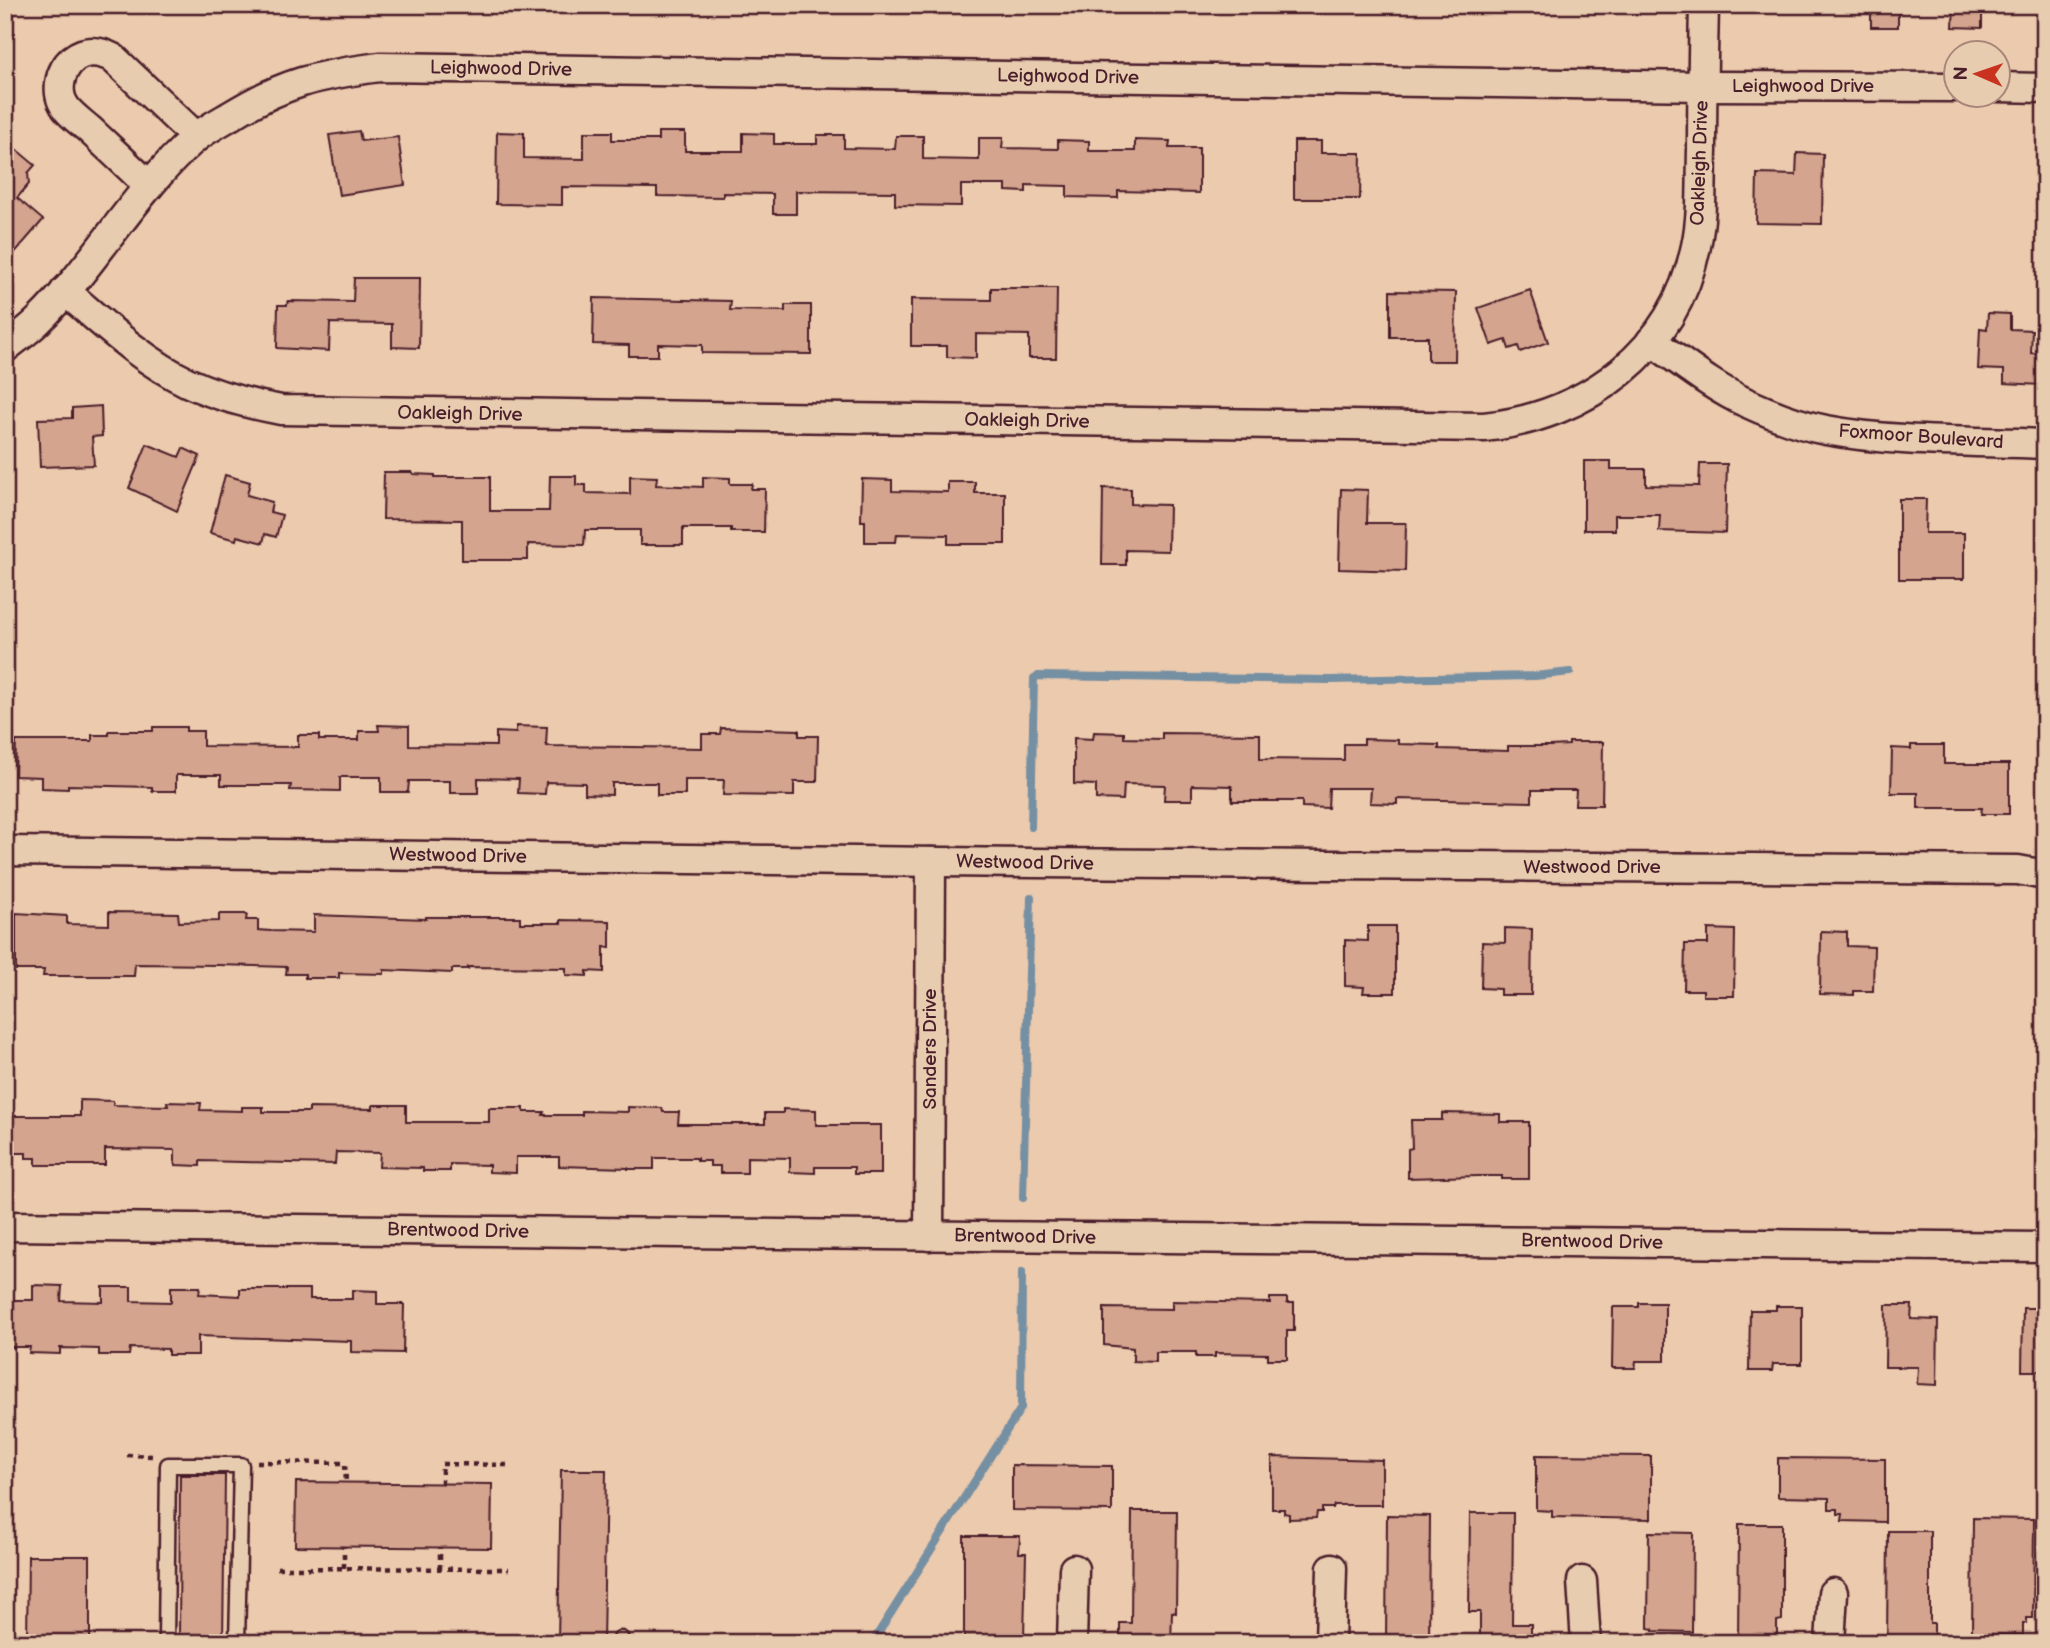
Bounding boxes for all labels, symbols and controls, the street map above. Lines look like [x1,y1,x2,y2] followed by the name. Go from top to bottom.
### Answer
[1941,38,2011,108] north arrow
[430,56,572,82] street label: Leighwood Drive
[997,64,1139,90] street label: Leighwood Drive
[1950,66,1973,81] text: N
[1732,75,1874,98] street label: Leighwood Drive
[1686,100,1714,226] street label: Oakleigh Drive
[397,401,523,427] street label: Oakleigh Drive
[964,408,1090,434] street label: Oakleigh Drive
[1838,420,2004,454] street label: Foxmoor Boulevard
[389,843,527,869] street label: Westwood Drive
[956,850,1094,876] street label: Westwood Drive
[1523,856,1661,879] street label: Westwood Drive
[919,988,942,1110] street label: Sanders Drive
[387,1218,529,1244] street label: Brentwood Drive
[954,1224,1096,1250] street label: Brentwood Drive
[1521,1229,1663,1255] street label: Brentwood Drive

